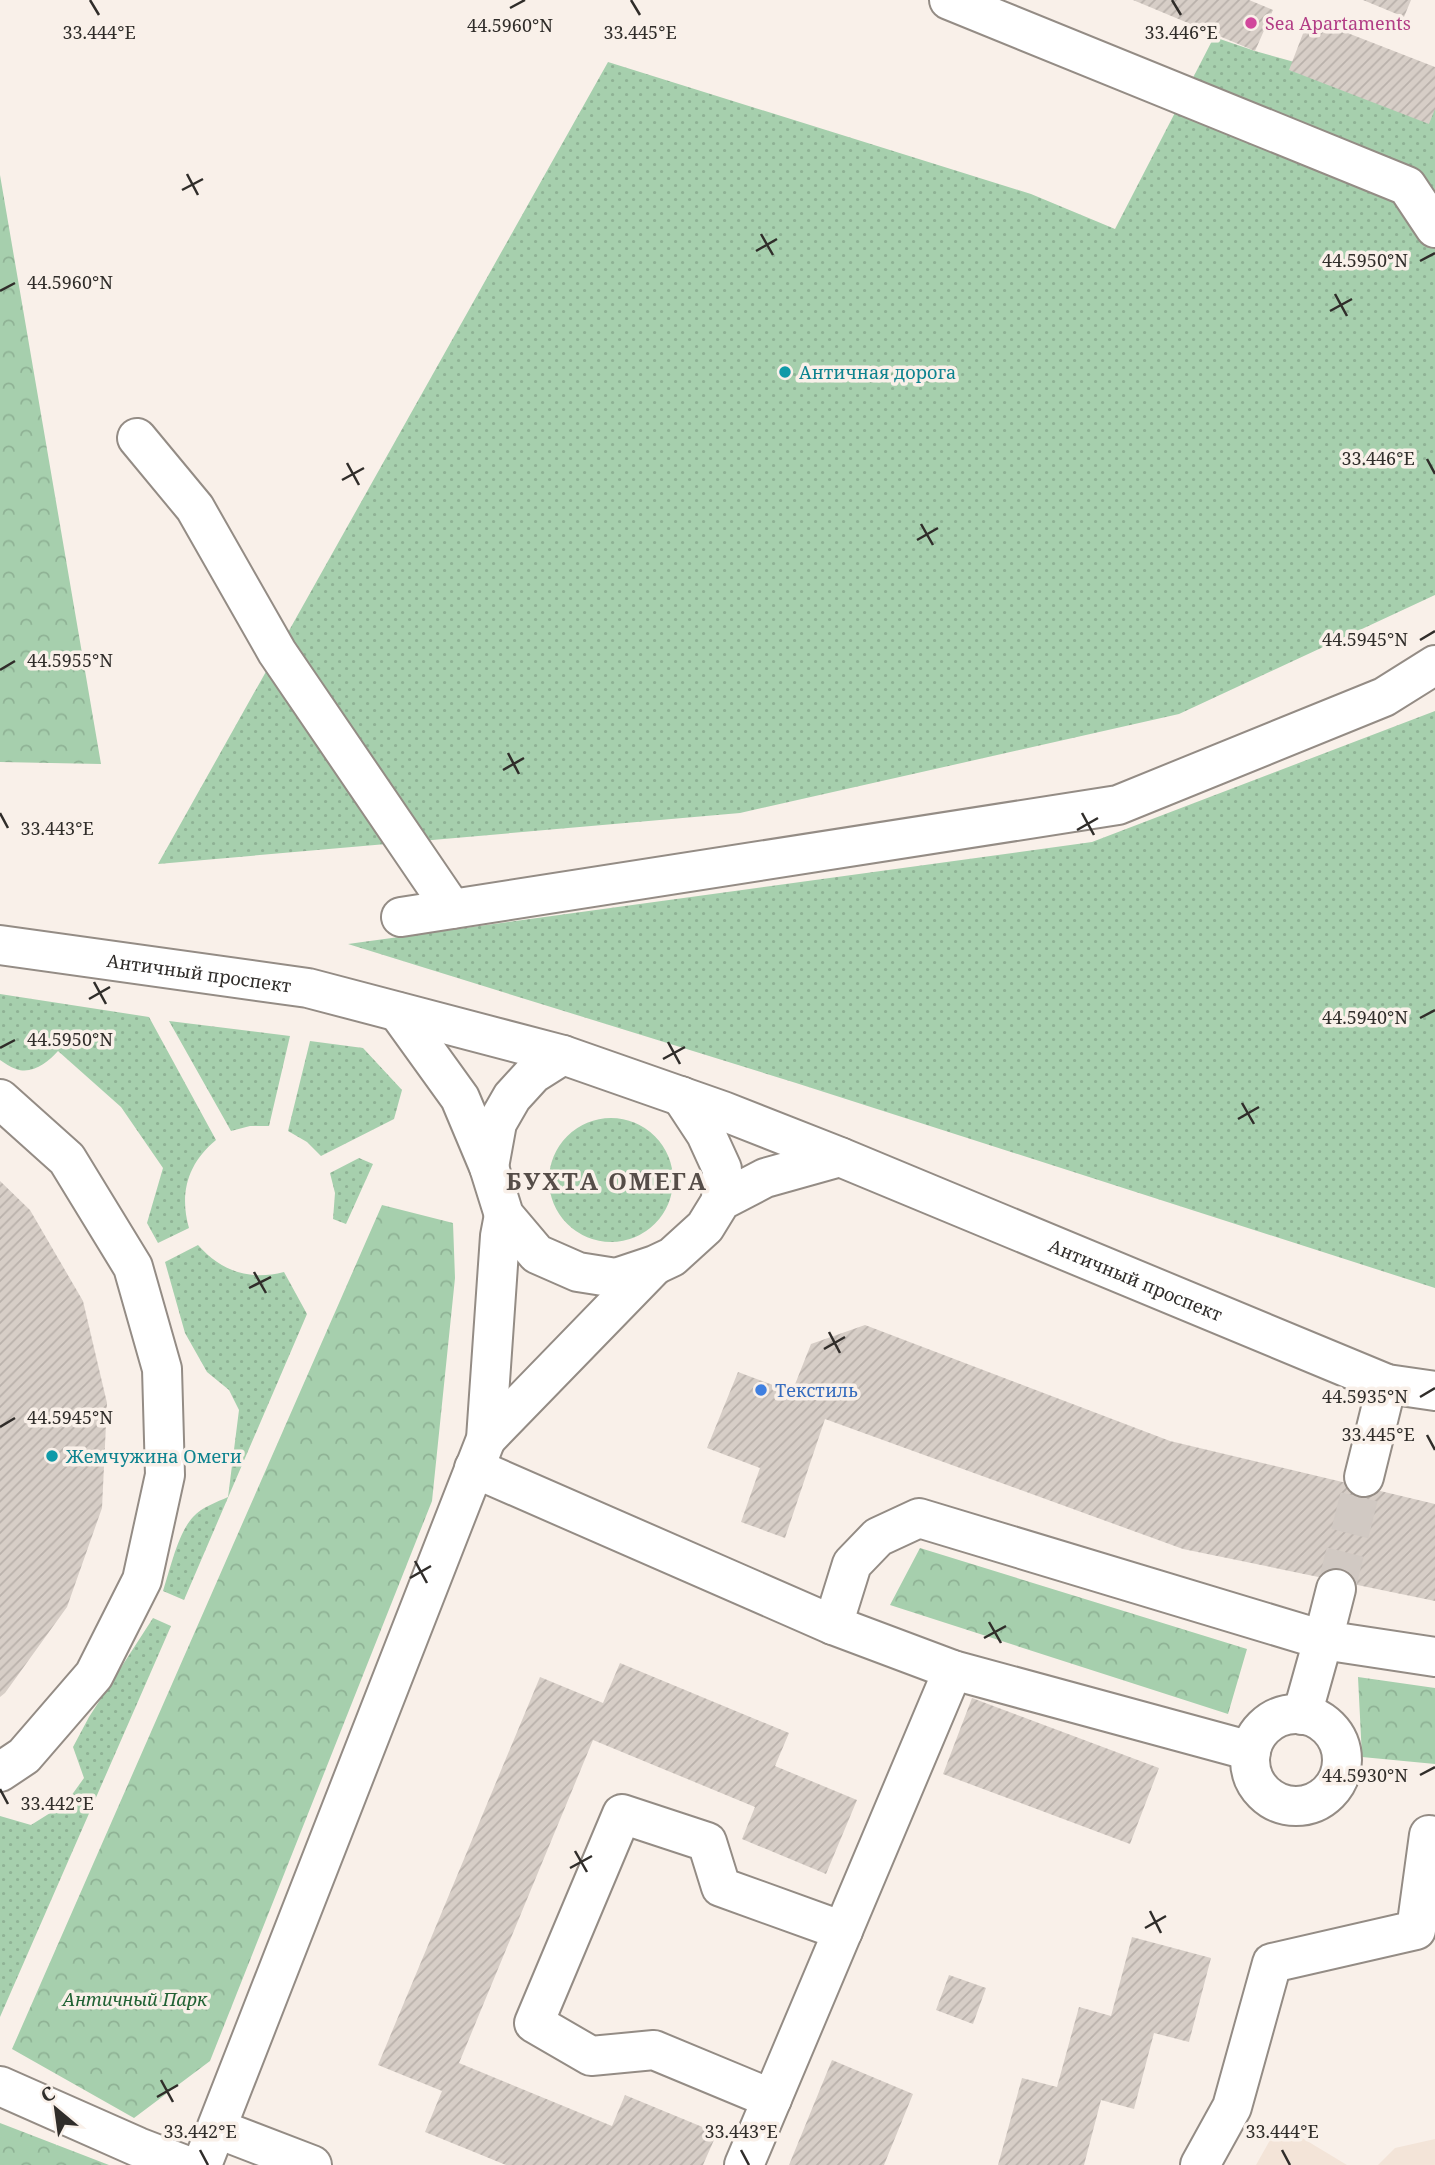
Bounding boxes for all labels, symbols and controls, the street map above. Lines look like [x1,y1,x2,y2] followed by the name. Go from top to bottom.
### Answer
[1265,11,1411,35] place label: Sea Apartaments
[467,13,553,37] text: 44.5960°N
[1243,15,1259,31] marker: Sea Apartaments
[62,20,136,44] text: 33.444°E
[603,20,677,44] text: 33.445°E
[1144,20,1218,44] text: 33.446°E
[1322,248,1408,272] text: 44.5950°N
[27,270,113,294] text: 44.5960°N
[799,360,956,384] place label: Античная дорога
[777,364,793,380] marker: Античная дорога
[1341,446,1415,470] text: 33.446°E
[1322,627,1408,651] text: 44.5945°N
[27,648,113,672] text: 44.5955°N
[20,816,94,840] text: 33.443°E
[105,948,293,998] street label: Античный проспект
[1322,1005,1408,1029] text: 44.5940°N
[27,1027,113,1051] text: 44.5950°N
[506,1164,708,1197] district label: БУХТА ОМЕГА
[1045,1233,1227,1327] street label: Античный проспект
[775,1378,858,1402] place label: Текстиль
[753,1382,769,1398] marker: Текстиль
[1322,1384,1408,1408] text: 44.5935°N
[27,1405,113,1429] text: 44.5945°N
[1341,1422,1415,1446] text: 33.445°E
[65,1444,242,1468] place label: Жемчужина Омеги
[44,1448,60,1464] marker: Жемчужина Омеги
[1322,1763,1408,1787] text: 44.5930°N
[20,1791,94,1815] text: 33.442°E
[60,1987,208,2011] park label: Античный Парк
[21,2074,91,2144] north arrow
[36,2080,60,2109] text: С
[163,2119,237,2143] text: 33.442°E
[704,2119,778,2143] text: 33.443°E
[1245,2119,1319,2143] text: 33.444°E

